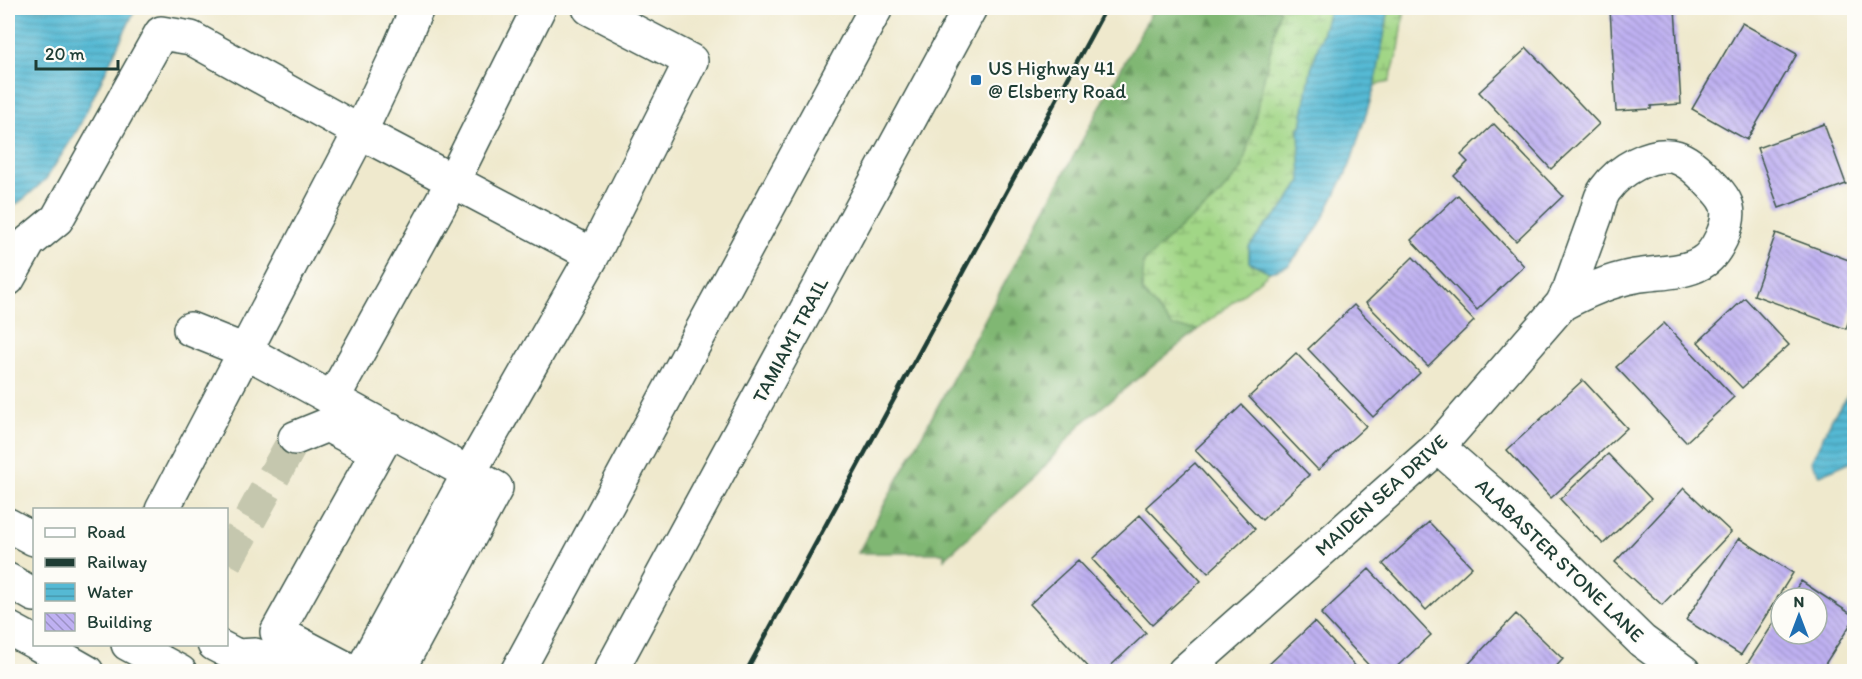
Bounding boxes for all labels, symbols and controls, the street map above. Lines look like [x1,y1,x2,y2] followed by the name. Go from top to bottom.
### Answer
[36,33,118,71] scale bar
[45,43,85,65] text: 20 m
[988,56,1126,103] place label: US Highway 41 @ Elsberry Road
[969,73,983,87] marker: US Highway 41 @ Elsberry Road
[747,273,833,407] street label: TAMIAMI TRAIL
[1310,429,1452,561] street label: MAIDEN SEA DRIVE
[1471,473,1649,647] street label: ALABASTER STONE LANE
[33,508,228,646] legend
[87,521,126,543] text: Road
[87,551,148,573] text: Railway
[87,581,133,603] text: Water
[1769,586,1829,646] north arrow
[1794,592,1804,611] text: N
[87,611,153,633] text: Building

